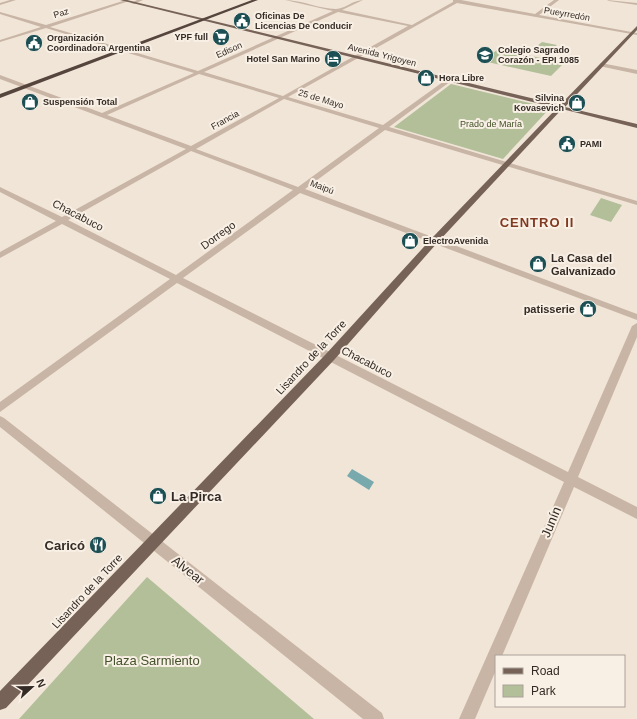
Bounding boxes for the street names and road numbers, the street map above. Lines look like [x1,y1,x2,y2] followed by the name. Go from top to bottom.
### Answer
[543,5,591,23] street label: Pueyrredón
[52,6,70,20] street label: Paz
[214,40,244,60] street label: Edison
[347,42,417,68] street label: Avenida Yrigoyen
[297,87,345,111] street label: 25 de Mayo
[209,108,241,132] street label: Francia
[309,178,335,196] street label: Maipú
[50,197,106,233] street label: Chacabuco
[198,218,238,252] street label: Dorrego
[274,317,348,397] street label: Lisandro de la Torre
[339,344,395,380] street label: Chacabuco
[538,504,564,540] street label: Junín
[50,551,124,631] street label: Lisandro de la Torre
[169,553,208,588] street label: Alvear

